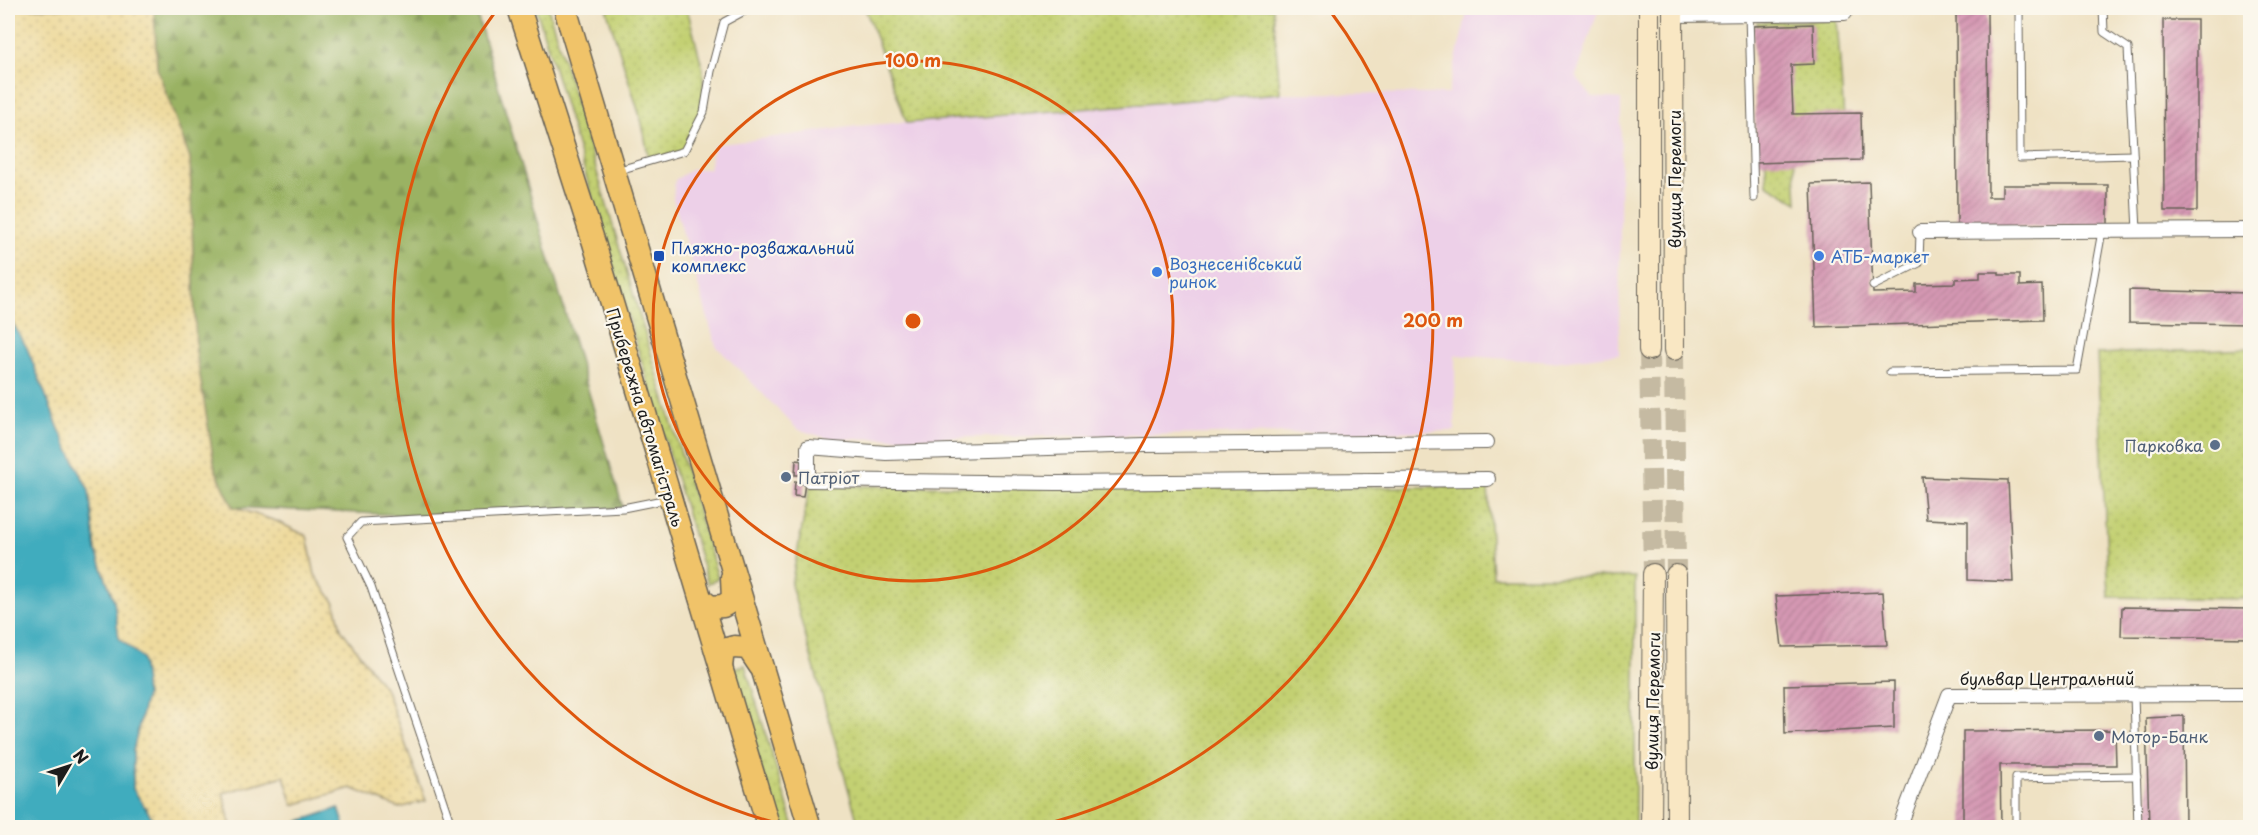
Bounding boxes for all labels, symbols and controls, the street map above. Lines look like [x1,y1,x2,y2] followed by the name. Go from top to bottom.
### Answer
[885,46,941,73] text: 100 m
[1662,110,1686,248] street label: вулиця Перемоги
[671,235,855,277] place label: Пляжно-розважальний комплекс
[1831,244,1929,268] place label: АТБ-маркет
[652,249,666,263] marker: Пляжно-розважальний комплекс
[1812,249,1826,263] marker: АТБ-маркет
[1169,251,1302,293] place label: Вознесенівський ринок
[1150,265,1164,279] marker: Вознесенівський ринок
[601,305,691,529] street label: Прибережна автомагістраль
[1403,306,1463,333] text: 200 m
[903,311,923,331] centre of rings
[2125,433,2203,457] place label: Парковка
[2208,438,2222,452] marker: Парковка
[798,465,859,489] place label: Патріот
[779,470,793,484] marker: Патріот
[1639,632,1665,770] street label: вулиця Перемоги
[1960,666,2134,690] street label: бульвар Центральний
[2111,724,2208,748] place label: Мотор-Банк
[2092,729,2106,743] marker: Мотор-Банк
[39,736,99,796] north arrow
[68,743,95,768] text: N

